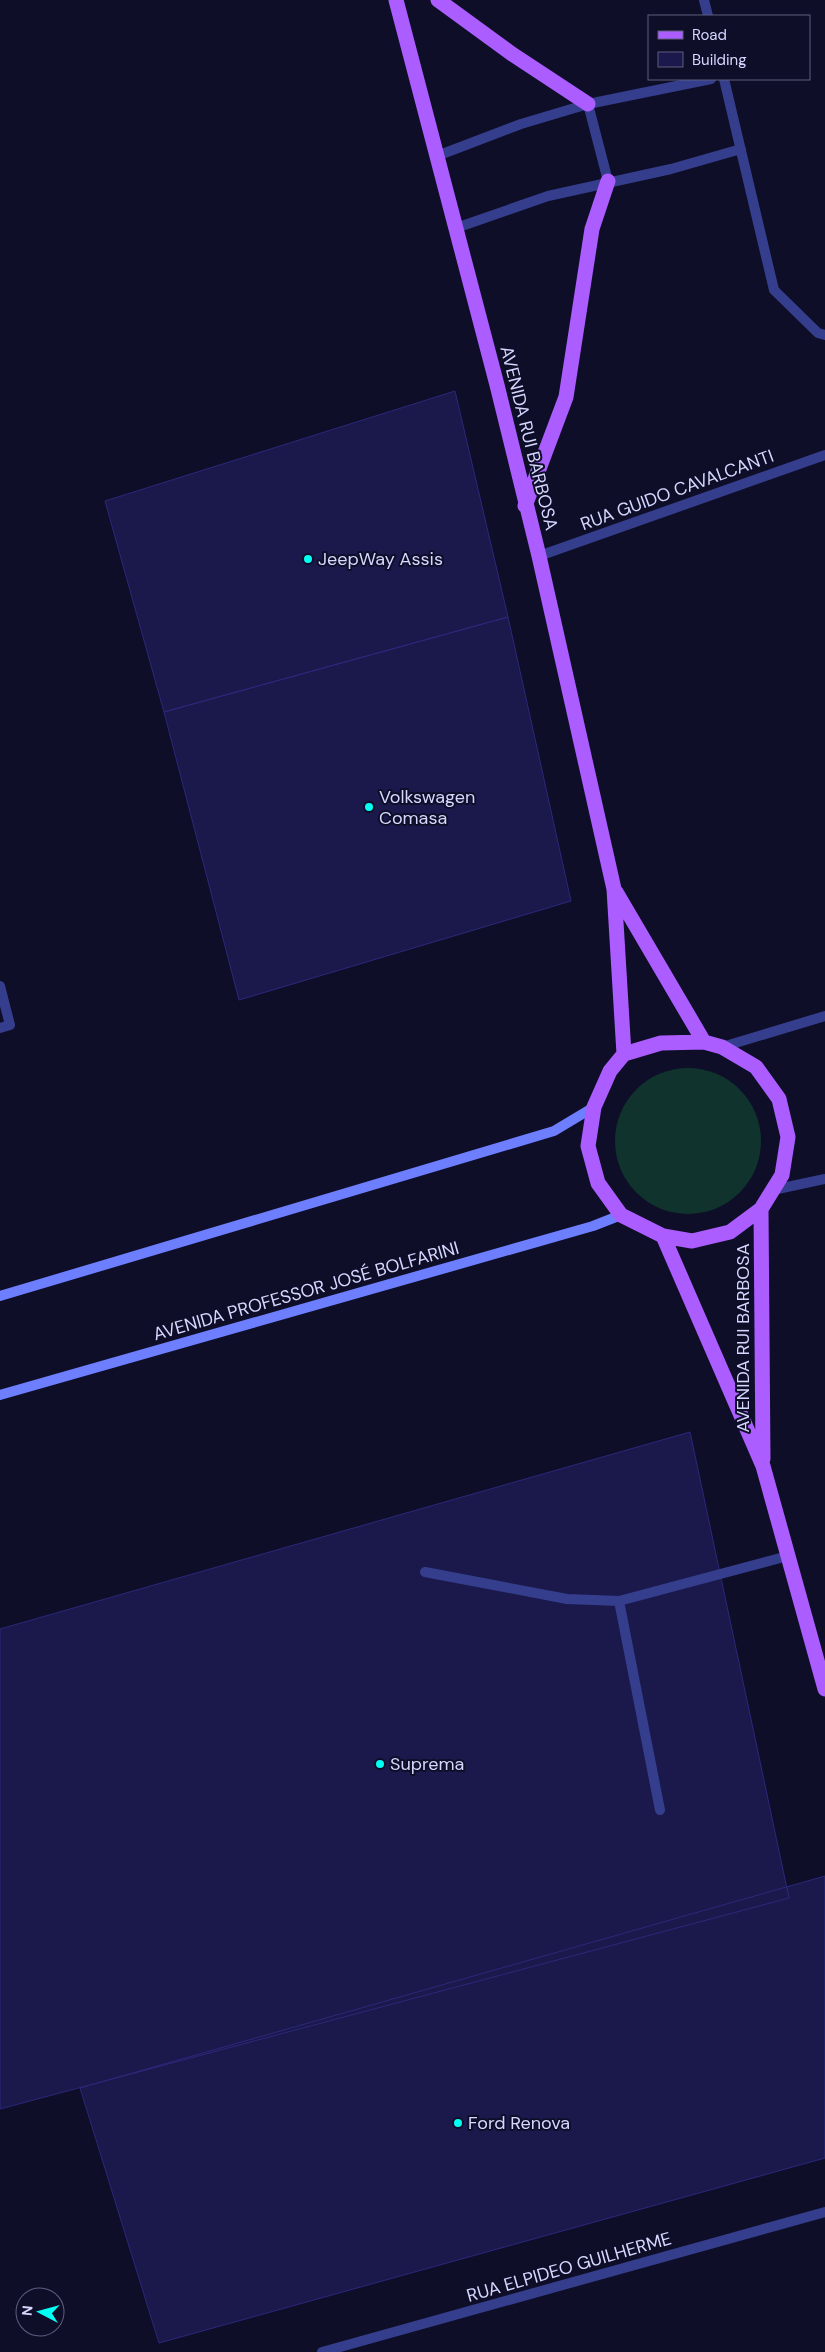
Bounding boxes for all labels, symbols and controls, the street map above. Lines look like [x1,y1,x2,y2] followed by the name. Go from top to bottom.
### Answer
[648,15,810,80] legend
[692,25,727,45] text: Road
[692,50,747,70] text: Building
[494,343,564,533] street label: AVENIDA RUI BARBOSA
[577,444,777,536] street label: RUA GUIDO CAVALCANTI
[318,547,443,571] place label: JeepWay Assis
[302,553,314,565] marker: JeepWay Assis
[379,785,475,830] place label: Volkswagen Comasa
[363,801,375,813] marker: Volkswagen Comasa
[150,1236,462,1346] street label: AVENIDA PROFESSOR JOSÉ BOLFARINI
[731,1243,755,1433] street label: AVENIDA RUI BARBOSA
[390,1752,464,1776] place label: Suprema
[374,1758,386,1770] marker: Suprema
[468,2111,570,2135] place label: Ford Renova
[452,2117,464,2129] marker: Ford Renova
[464,2226,674,2308] street label: RUA ELPIDEO GUILHERME
[15,2287,65,2337] north arrow
[18,2305,37,2317] text: N

